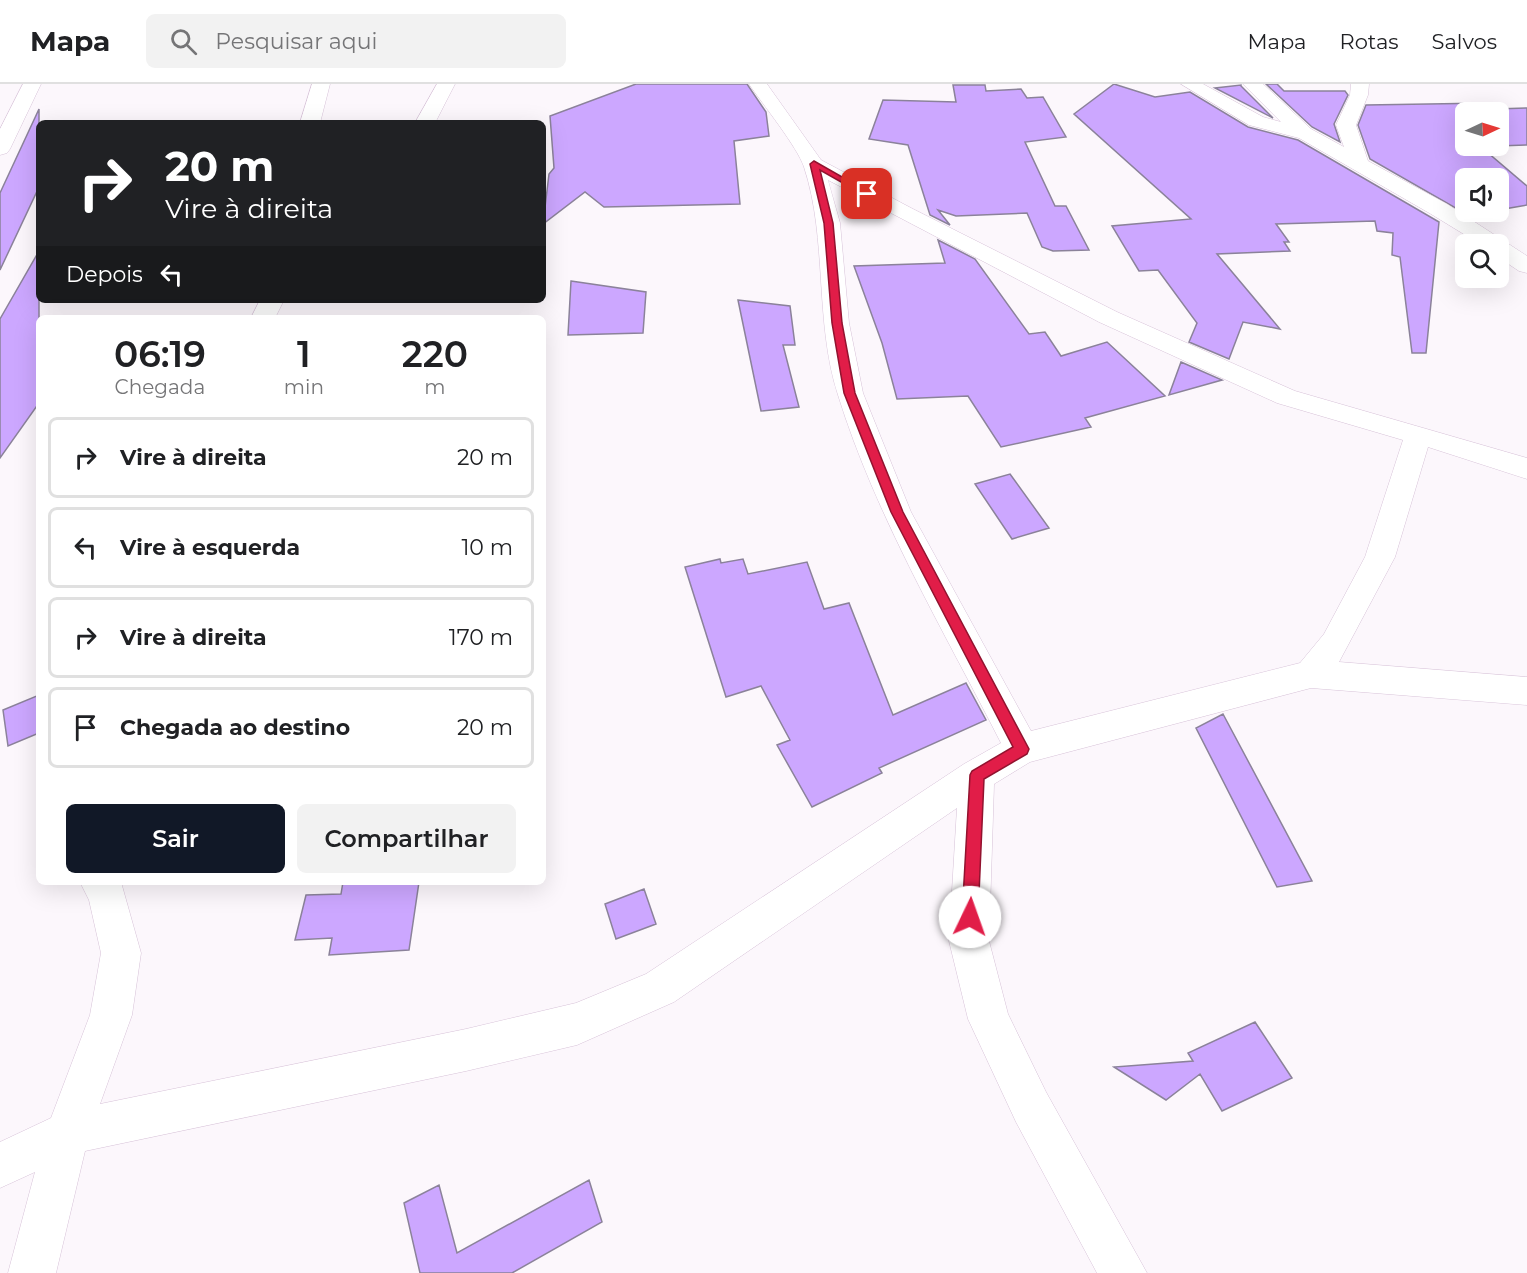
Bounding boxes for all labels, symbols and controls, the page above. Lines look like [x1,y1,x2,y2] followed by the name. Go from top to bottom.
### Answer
[146,14,566,68] search box
[30,24,110,58] text: Mapa
[167,25,200,58] icon: search
[215,28,377,55] text: Pesquisar aqui
[1247,29,1306,54] text: Mapa
[1339,29,1399,54] text: Rotas
[1432,29,1497,54] text: Salvos
[1455,102,1509,156] north arrow
[1455,102,1509,288] map controls
[165,140,274,192] text: 20 m
[66,144,144,222] icon: right
[841,168,892,219] pin
[1455,168,1509,222] button: sound
[850,177,883,210] icon: arrive
[165,192,333,225] text: Vire à direita
[1455,234,1509,288] button: search
[155,258,188,291] icon: left
[66,261,143,288] text: Depois
[114,332,206,376] text: 06:19
[297,332,311,376] text: 1
[402,332,468,376] text: 220
[115,375,205,399] text: Chegada
[284,375,324,399] text: min
[424,375,446,399] text: m
[69,441,102,474] icon: right
[120,444,267,471] text: Vire à direita
[457,444,513,471] text: 20 m
[69,531,102,564] icon: left
[120,534,300,561] text: Vire à esquerda
[461,534,513,561] text: 10 m
[69,621,102,654] icon: right
[120,624,267,651] text: Vire à direita
[449,624,513,651] text: 170 m
[69,711,102,744] icon: arrive
[120,714,350,741] text: Chegada ao destino
[457,714,513,741] text: 20 m
[66,804,285,873] button: Sair
[297,804,516,873] button: Compartilhar
[938,885,1002,949] position arrow

